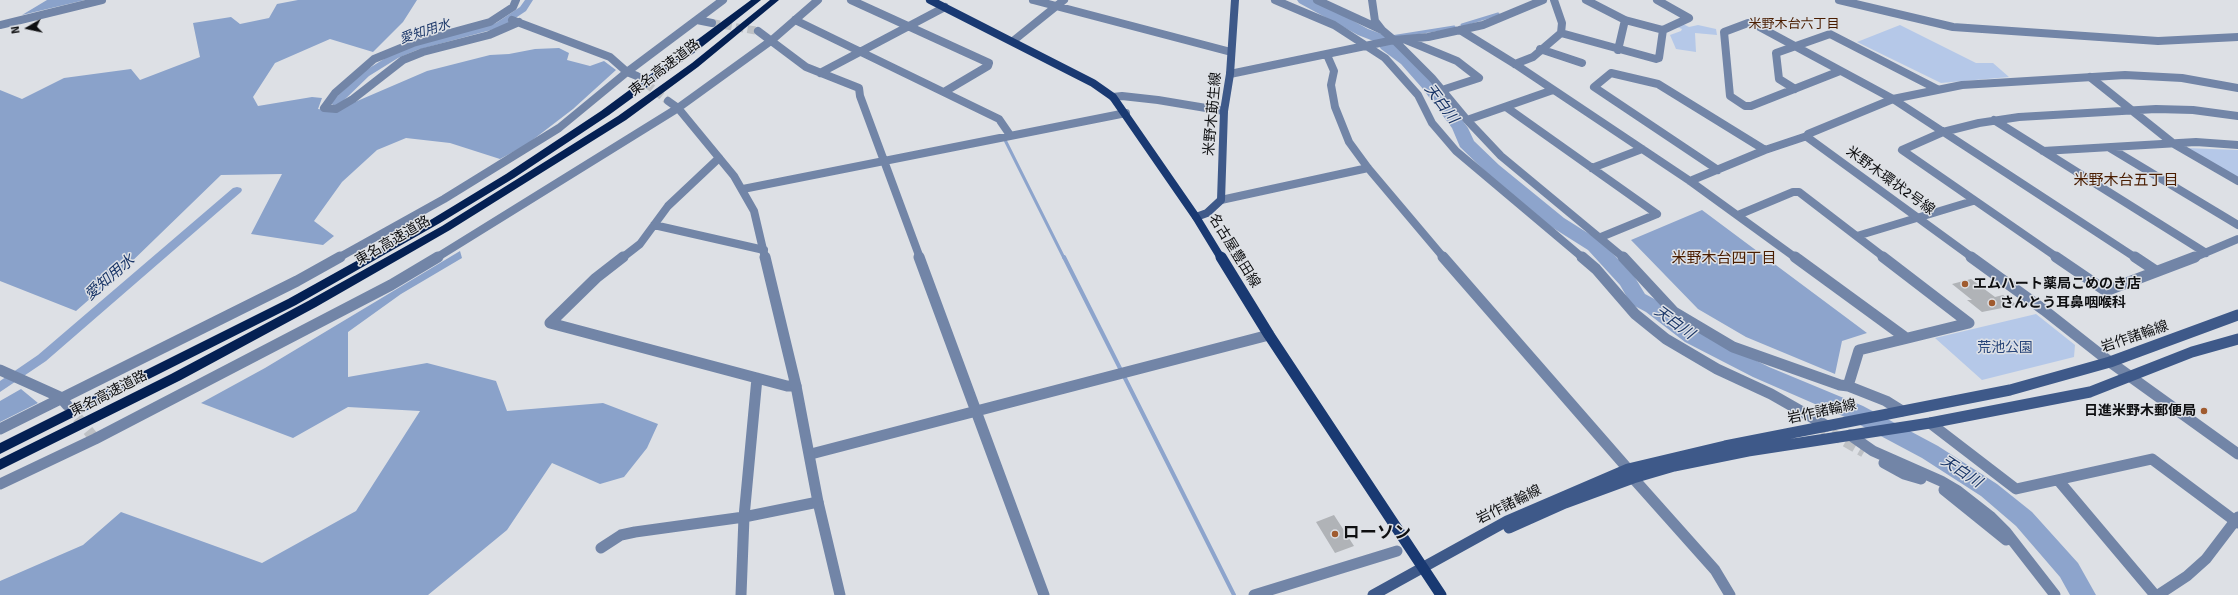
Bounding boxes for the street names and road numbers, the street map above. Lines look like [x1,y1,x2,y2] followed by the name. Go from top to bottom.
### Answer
[626,36,704,100] street label: 東名高速道路
[1201,71,1225,157] street label: 米野木莇生線
[1842,143,1938,219] street label: 米野木環状2号線
[1205,211,1263,291] street label: 名古屋豊田線
[352,213,434,269] street label: 東名高速道路
[2099,318,2171,356] street label: 岩作諸輪線
[68,367,150,421] street label: 東名高速道路
[1786,397,1858,427] street label: 岩作諸輪線
[1474,482,1544,528] street label: 岩作諸輪線

